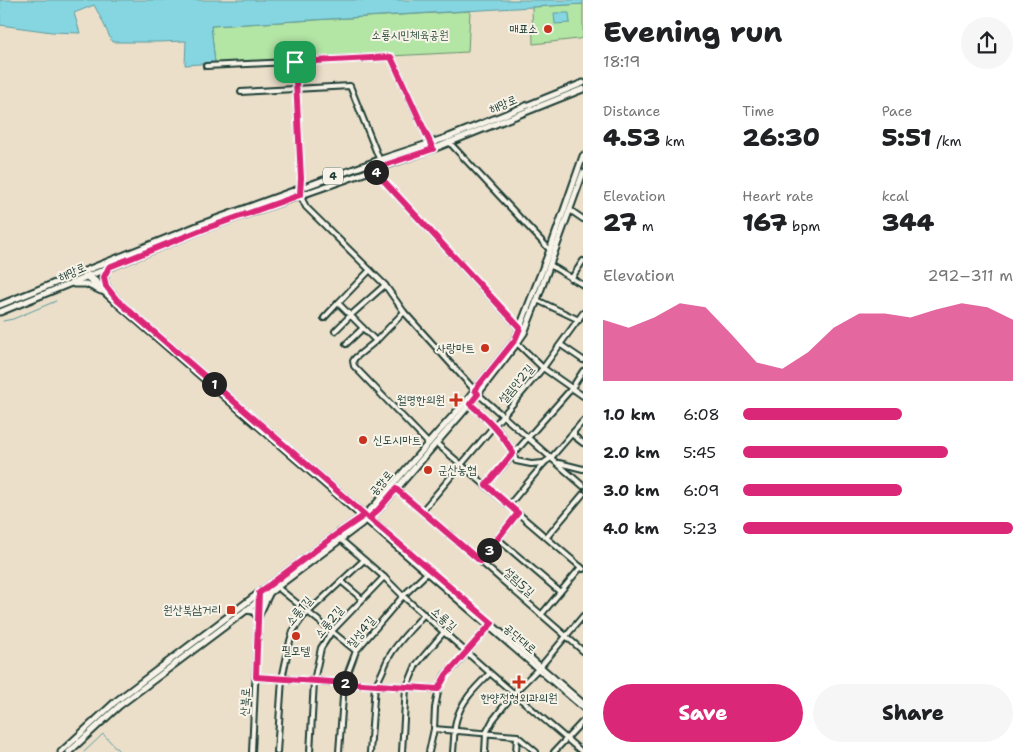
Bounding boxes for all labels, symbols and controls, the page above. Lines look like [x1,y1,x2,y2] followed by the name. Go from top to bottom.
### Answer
[603,13,782,51] text: Evening run
[961,17,1013,69] button: share
[509,21,538,37] place label: 매표소
[542,23,554,35] marker: 매표소
[371,27,449,43] park label: 소룡시민체육공원
[274,41,316,83] pin
[281,48,309,76] icon: arrive
[603,51,641,72] text: 18:19
[487,91,519,117] street label: 해망로
[603,102,660,120] text: Distance
[742,102,774,120] text: Time
[882,102,912,120] text: Pace
[603,120,660,154] text: 4.53
[742,120,820,154] text: 26:30
[882,120,932,154] text: 5:51
[660,132,685,150] text: km
[932,132,961,150] text: /km
[364,160,388,184] pin: 4
[372,163,381,181] text: 4
[323,168,343,185] road number: 4
[603,187,666,205] text: Elevation
[742,187,814,205] text: Heart rate
[882,187,909,205] text: kcal
[603,205,637,239] text: 27
[742,205,787,239] text: 167
[882,205,934,239] text: 344
[637,217,654,235] text: m
[787,217,820,235] text: bpm
[56,259,88,285] street label: 해망로
[603,265,675,286] text: Elevation
[927,265,1013,286] text: 292–311 m
[436,340,475,356] place label: 사랑마트
[479,342,491,354] marker: 사랑마트
[495,361,537,407] street label: 설림안2길
[202,372,226,396] pin: 1
[211,375,218,393] text: 1
[397,392,445,408] place label: 월명한의원
[449,393,463,407] marker: 월명한의원
[603,404,655,425] text: 1.0 km
[683,404,720,425] text: 6:08
[373,432,421,448] place label: 신도시마트
[357,434,369,446] marker: 신도시마트
[603,442,660,463] text: 2.0 km
[683,442,716,463] text: 5:45
[438,462,477,478] place label: 군산농협
[422,464,434,476] marker: 군산농협
[365,467,397,499] street label: 공항로
[603,480,659,501] text: 3.0 km
[683,480,719,501] text: 6:09
[603,518,659,539] text: 4.0 km
[683,518,717,539] text: 5:23
[476,538,502,562] pin: 3
[485,541,494,559] text: 3
[500,564,538,600] street label: 설림5길
[282,593,316,629] street label: 소룡1길
[163,602,221,618] place label: 원산북삼거리
[311,602,347,642] street label: 소룡2길
[428,603,460,635] street label: 소룡길
[225,604,237,616] marker: 원산북삼거리
[343,612,379,652] street label: 칠성4길
[500,620,540,658] street label: 공단대로
[290,630,302,642] marker: 필모텔
[282,643,311,659] place label: 필모텔
[332,670,358,696] pin: 2
[341,674,350,692] text: 2
[512,675,526,689] marker: 한양정형외과의원
[603,684,803,742] button: Save
[813,684,1013,742] button: Share
[236,687,254,717] street label: 산북로
[480,690,558,706] place label: 한양정형외과의원

